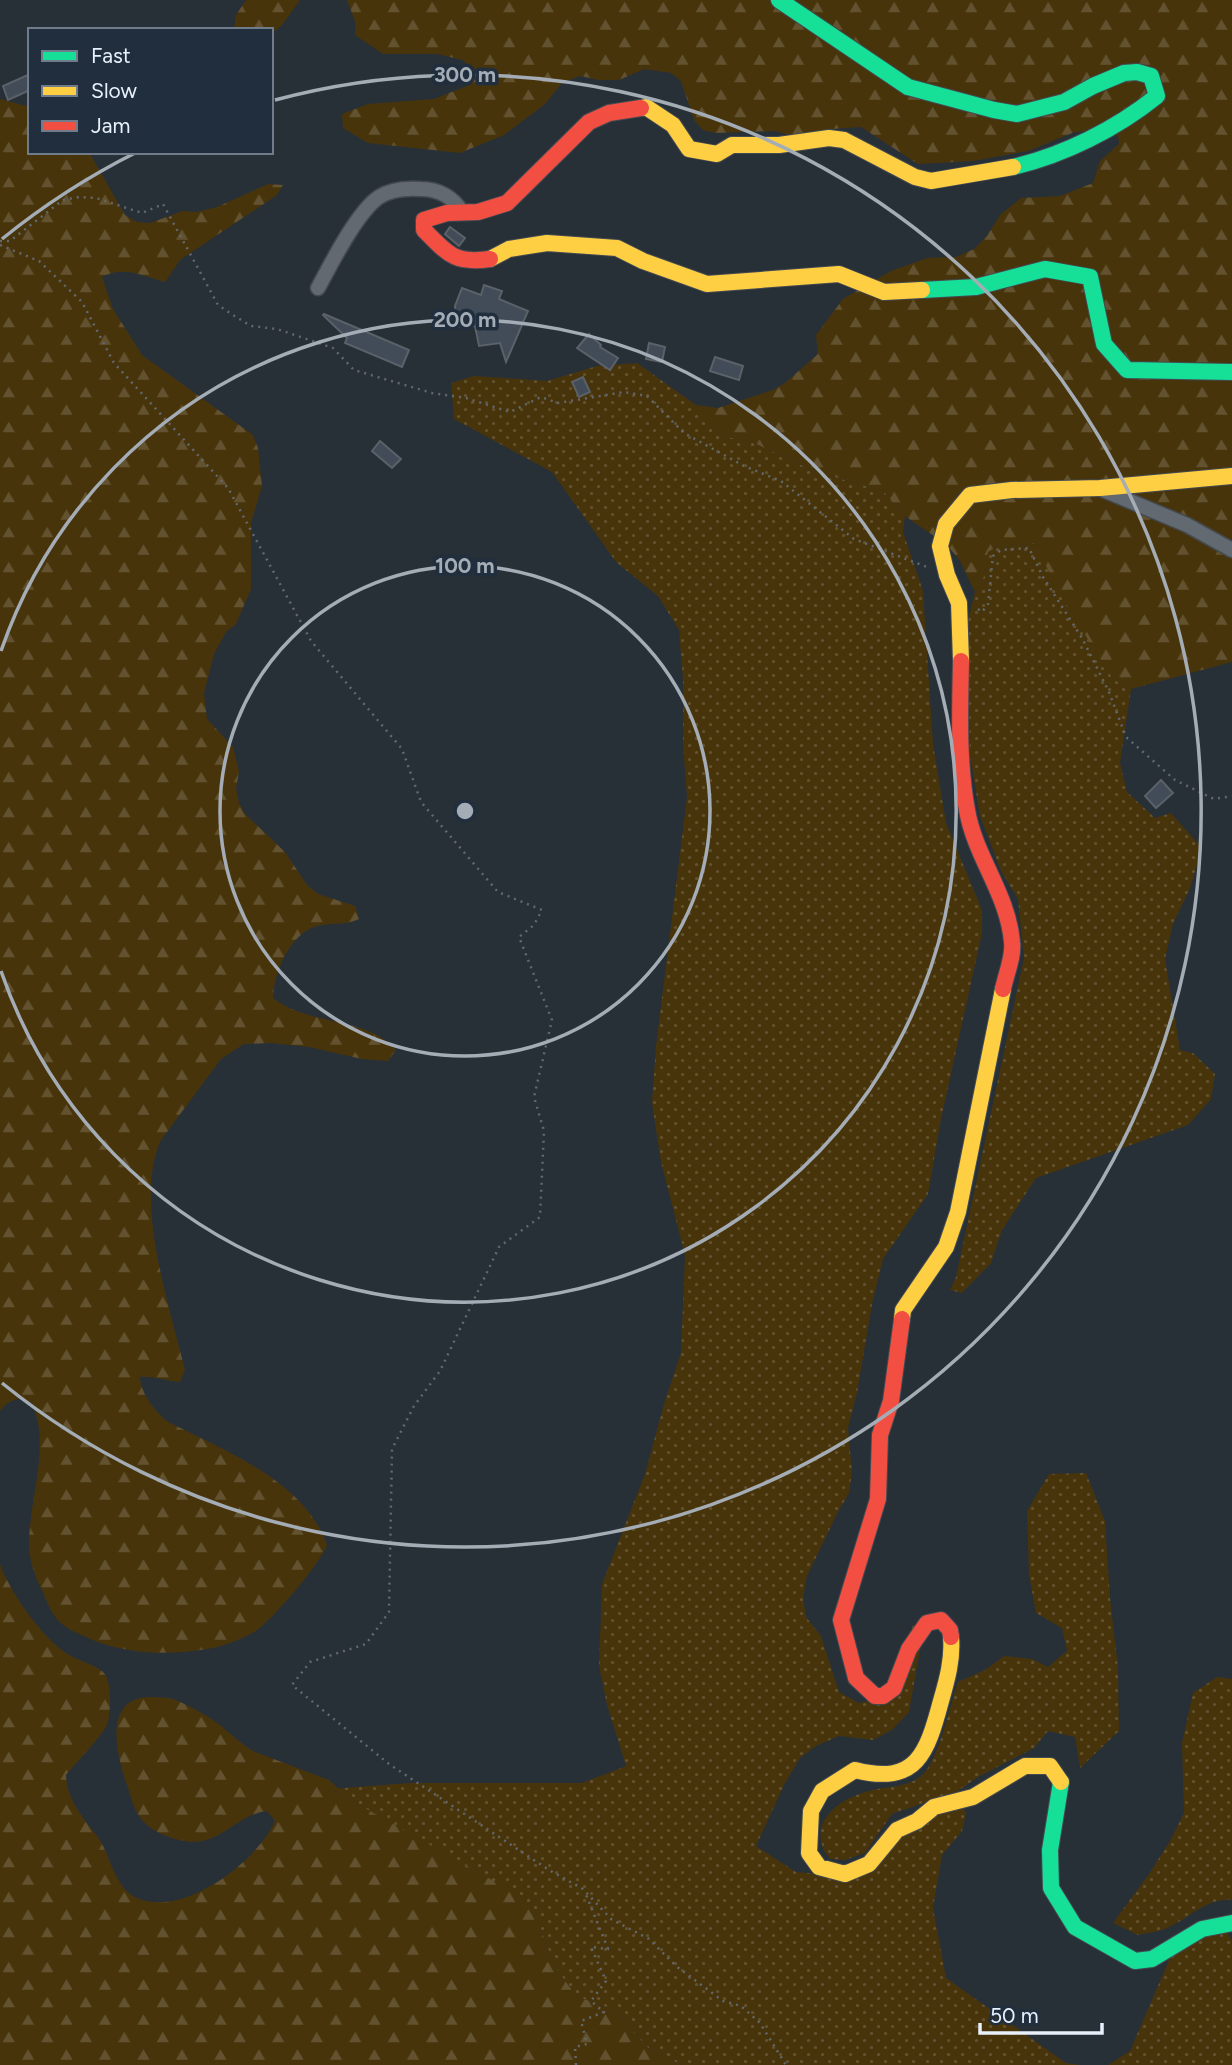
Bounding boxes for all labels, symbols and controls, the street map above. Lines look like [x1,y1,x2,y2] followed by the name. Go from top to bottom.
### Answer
[28,28,273,154] legend
[91,43,131,68] text: Fast
[434,62,496,87] text: 300 m
[91,78,137,103] text: Slow
[91,113,130,138] text: Jam
[434,307,496,332] text: 200 m
[435,553,495,578] text: 100 m
[453,799,477,823] centre of rings
[980,1992,1102,2036] scale bar
[990,2003,1039,2028] text: 50 m

